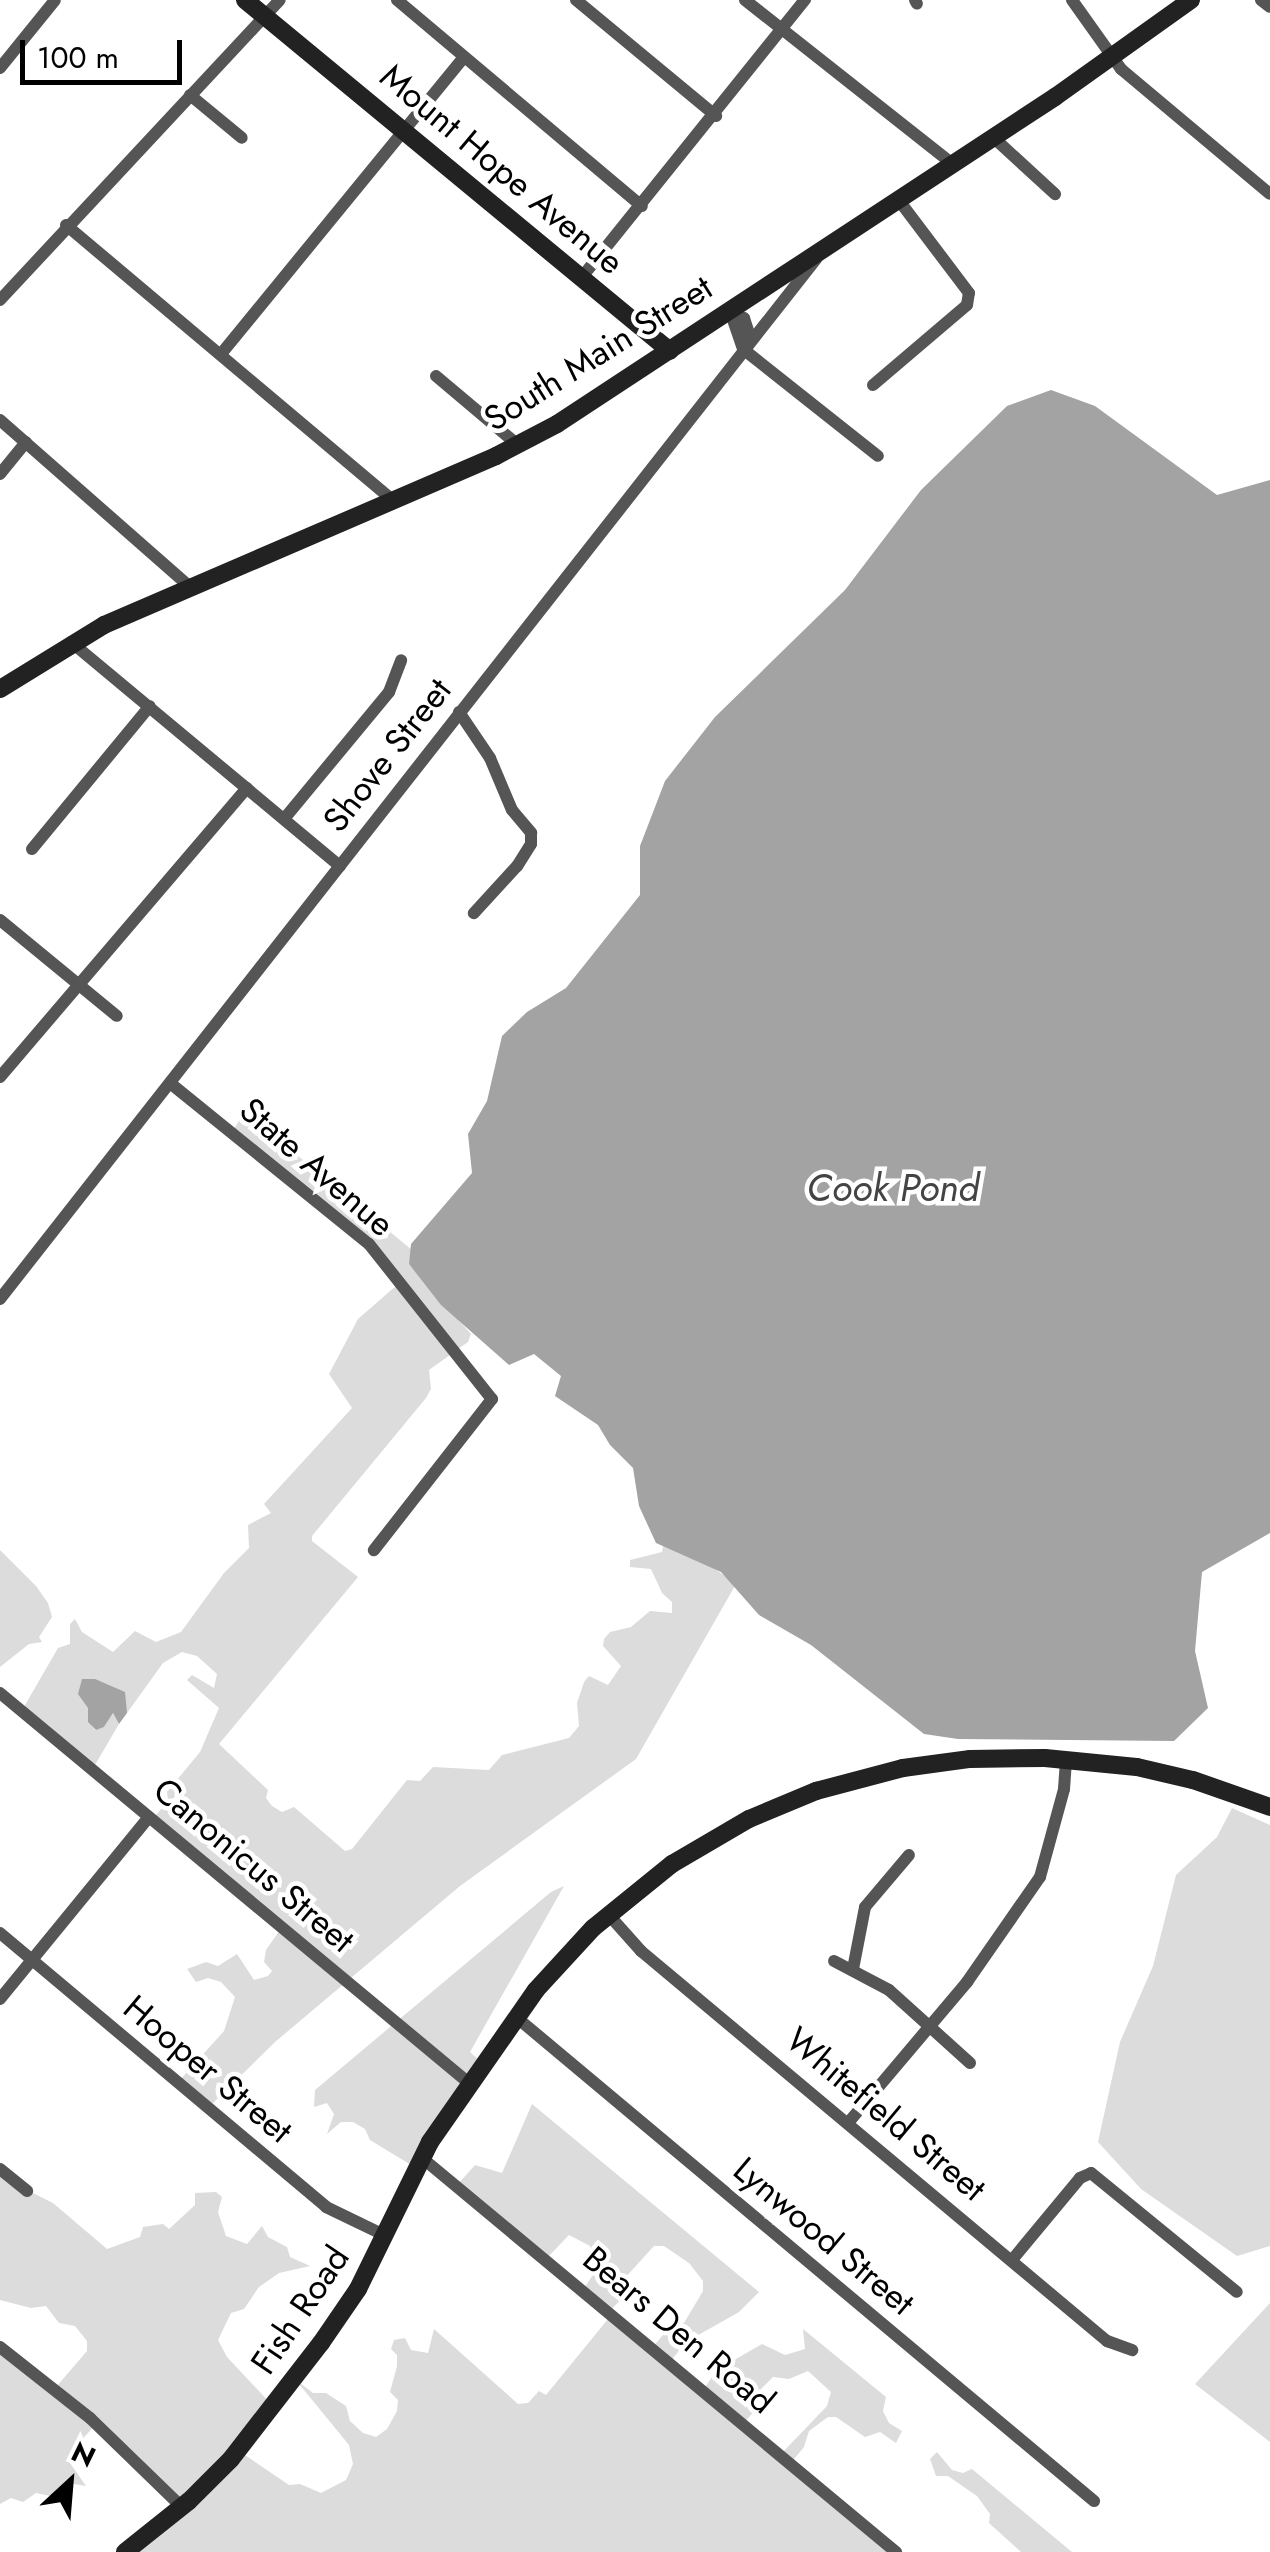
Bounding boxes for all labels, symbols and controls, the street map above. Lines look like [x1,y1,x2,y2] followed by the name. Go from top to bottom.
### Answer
[25,20,188,82] scale bar
[37,36,119,79] text: 100 m
[372,55,632,283] street label: Mount Hope Avenue
[476,266,720,440] street label: South Main Street
[314,670,460,840] street label: Shove Street
[231,1089,403,1245] street label: State Avenue
[807,1165,979,1211] water label: Cook Pond
[145,1769,363,1961] street label: Canonicus Street
[115,1986,301,2152] street label: Hooper Street
[778,2018,994,2210] street label: Whitefield Street
[725,2148,923,2324] street label: Lynwood Street
[242,2238,358,2382] street label: Fish Road
[575,2238,783,2422] street label: Bears Den Road
[64,2431,102,2478] text: N
[20,2432,120,2532] north arrow

